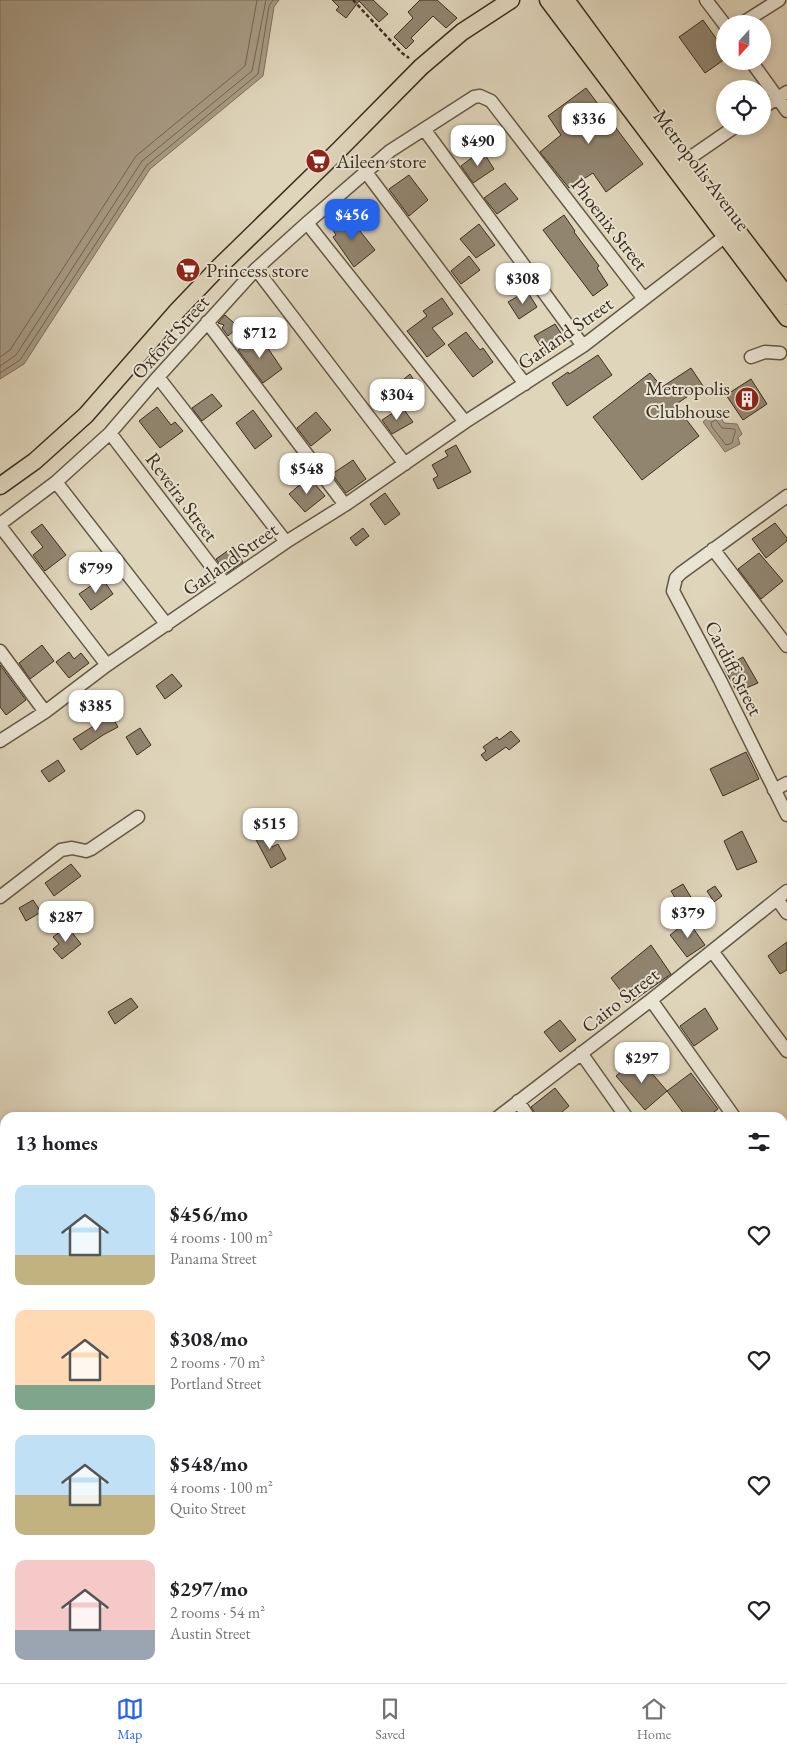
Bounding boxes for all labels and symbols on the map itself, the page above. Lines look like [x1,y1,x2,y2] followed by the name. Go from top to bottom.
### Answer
[716,15,771,70] north arrow
[559,102,619,145] pin: $336
[648,104,756,236] street label: Metropolis Avenue
[448,124,508,167] pin: $490
[305,148,331,174] supermarket icon: Aileen store
[335,148,427,174] place label: Aileen store
[566,172,655,276] street label: Phoenix Street
[322,198,382,241] pin: $456
[175,257,201,283] supermarket icon: Princess store
[206,257,309,283] place label: Princess store
[493,262,553,305] pin: $308
[125,289,215,384] street label: Oxford Street
[512,290,618,375] street label: Garland Street
[230,316,290,359] pin: $712
[645,375,730,424] place label: Metropolis Clubhouse
[367,378,427,421] pin: $304
[734,386,760,412] building icon: Metropolis Clubhouse
[140,447,225,548] street label: Reveira Street
[277,452,337,495] pin: $548
[177,516,283,601] street label: Garland Street
[66,552,126,594] pin: $799
[699,616,769,721] street label: Cardiff Street
[66,690,126,732] pin: $385
[240,808,300,850] pin: $515
[658,896,718,939] pin: $379
[36,900,96,943] pin: $287
[576,961,665,1038] street label: Cairo Street
[612,1042,672,1084] pin: $297

